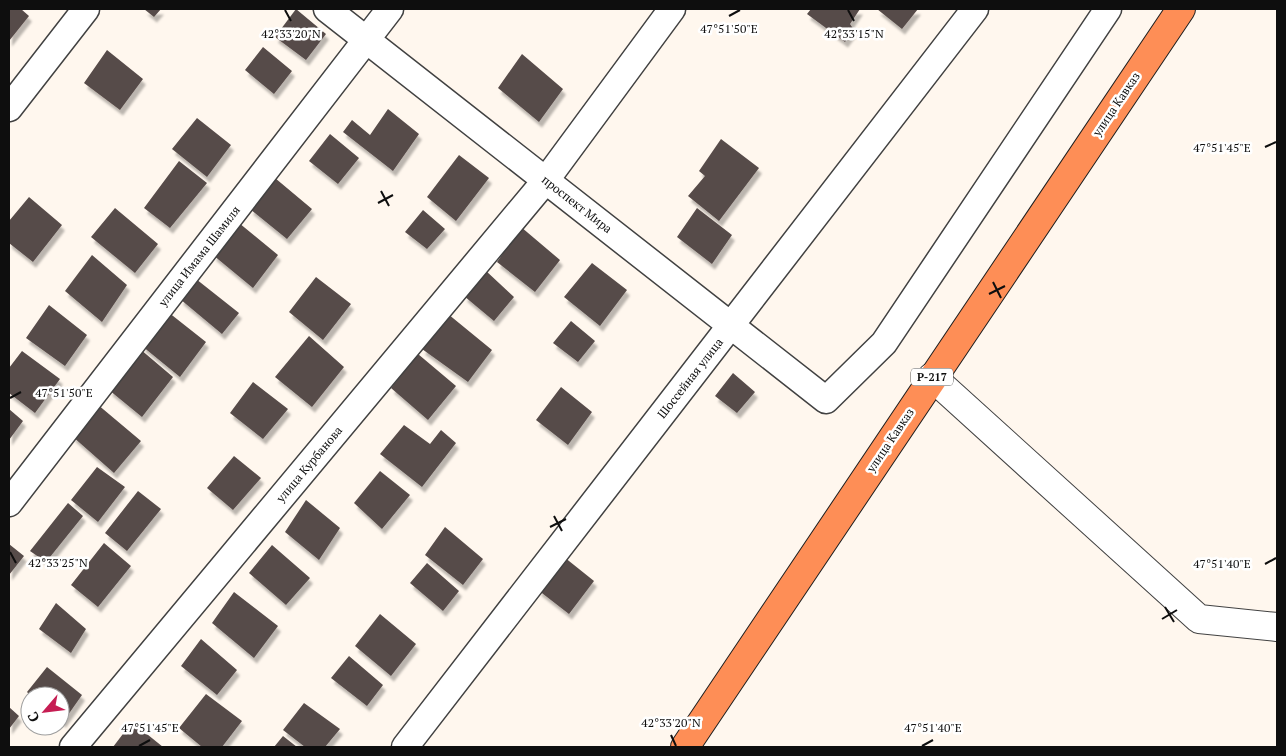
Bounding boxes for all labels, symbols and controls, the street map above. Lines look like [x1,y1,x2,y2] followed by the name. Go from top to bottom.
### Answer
[700,21,758,36] text: 47°51'50"E
[261,26,321,41] text: 42°33'20"N
[824,26,884,41] text: 42°33'15"N
[1088,69,1143,140] street label: улица Кавказ
[1193,140,1251,155] text: 47°51'45"E
[539,172,615,236] street label: проспект Мира
[154,203,243,310] street label: улица Имама Шамиля
[654,335,726,421] street label: Шоссейная улица
[911,368,953,386] road number: Р-217
[35,385,93,400] text: 47°51'50"E
[862,405,917,476] street label: улица Кавказ
[272,423,345,506] street label: улица Курбанова
[28,555,88,570] text: 42°33'25"N
[1193,556,1251,571] text: 47°51'40"E
[20,686,70,736] north arrow
[23,709,44,726] text: С
[641,715,701,730] text: 42°33'20"N
[121,720,179,735] text: 47°51'45"E
[904,720,962,735] text: 47°51'40"E

